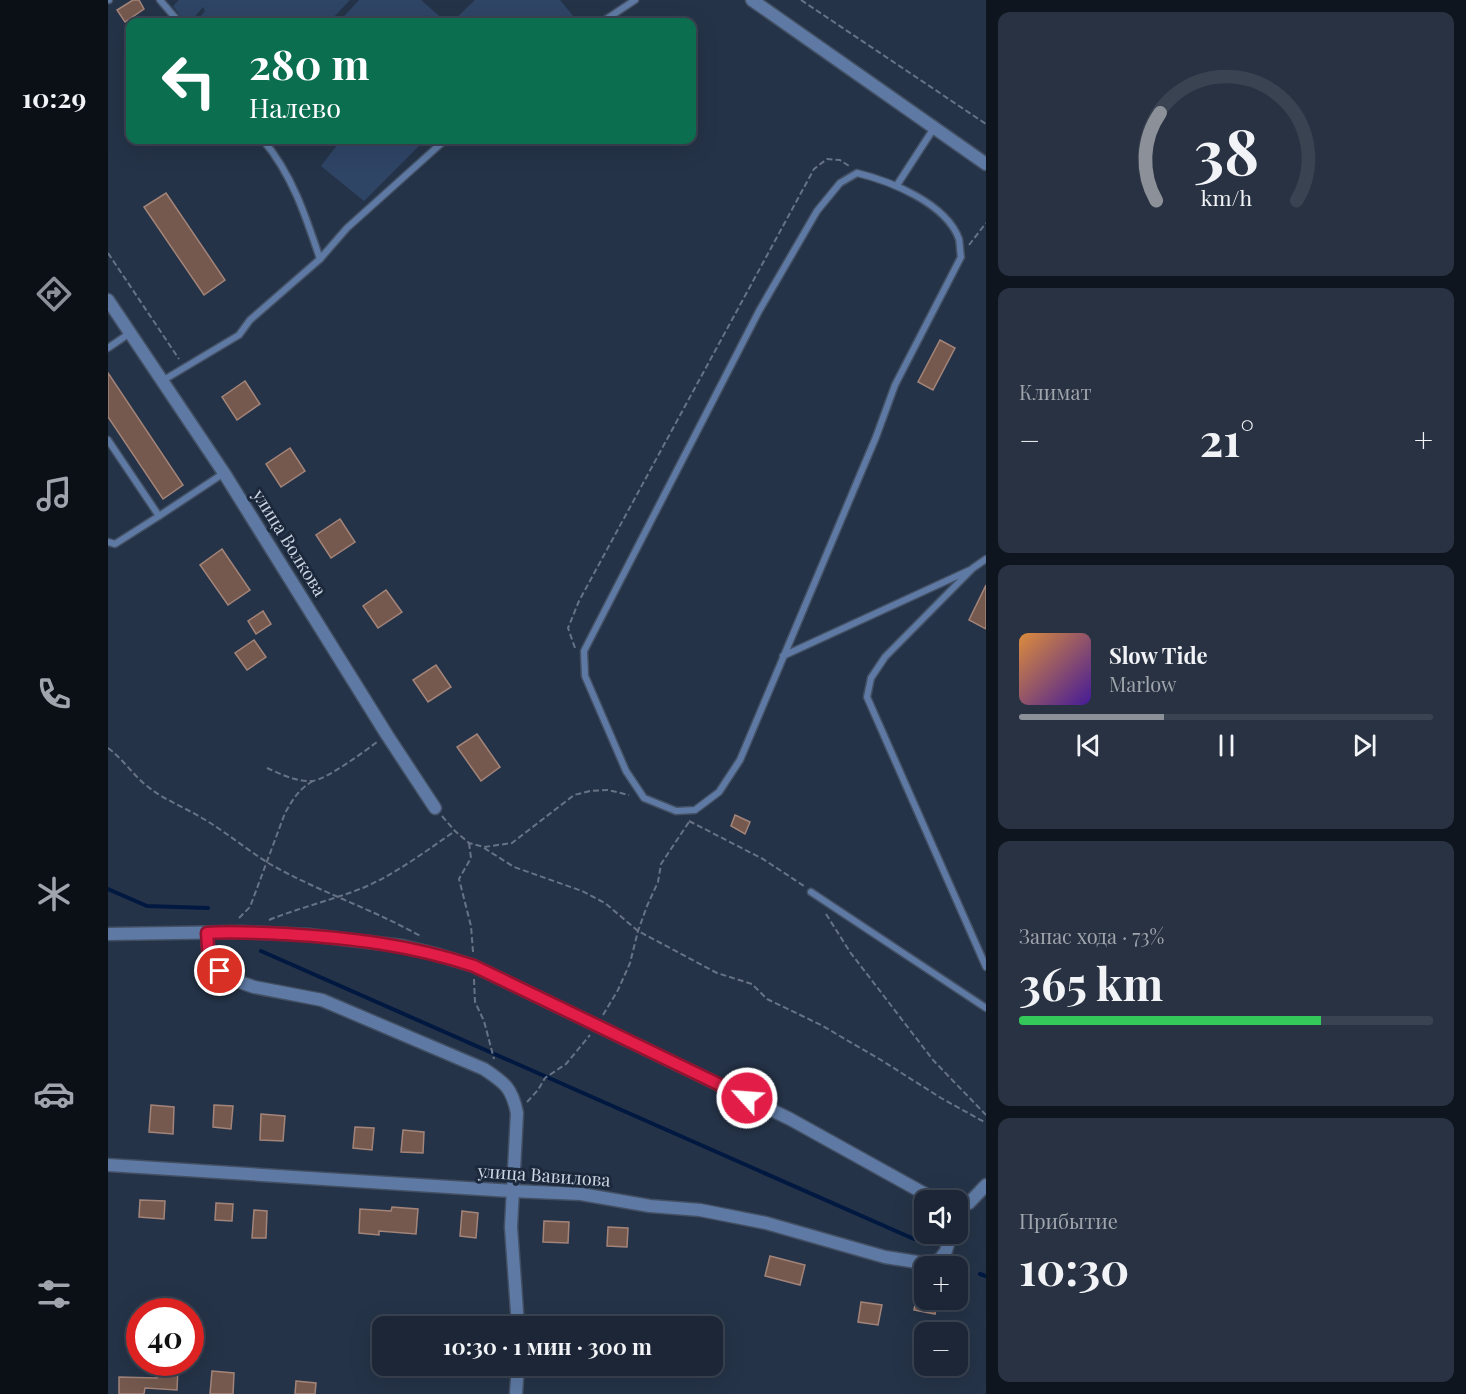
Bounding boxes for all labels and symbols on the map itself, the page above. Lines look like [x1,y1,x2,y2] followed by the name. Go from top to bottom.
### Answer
[247,484,332,600] street label: улица Волкова
[194,945,245,996] pin
[715,1066,779,1130] position arrow
[476,1158,611,1192] street label: улица Вавилова
[126,1298,204,1376] speed limit sign: 40

